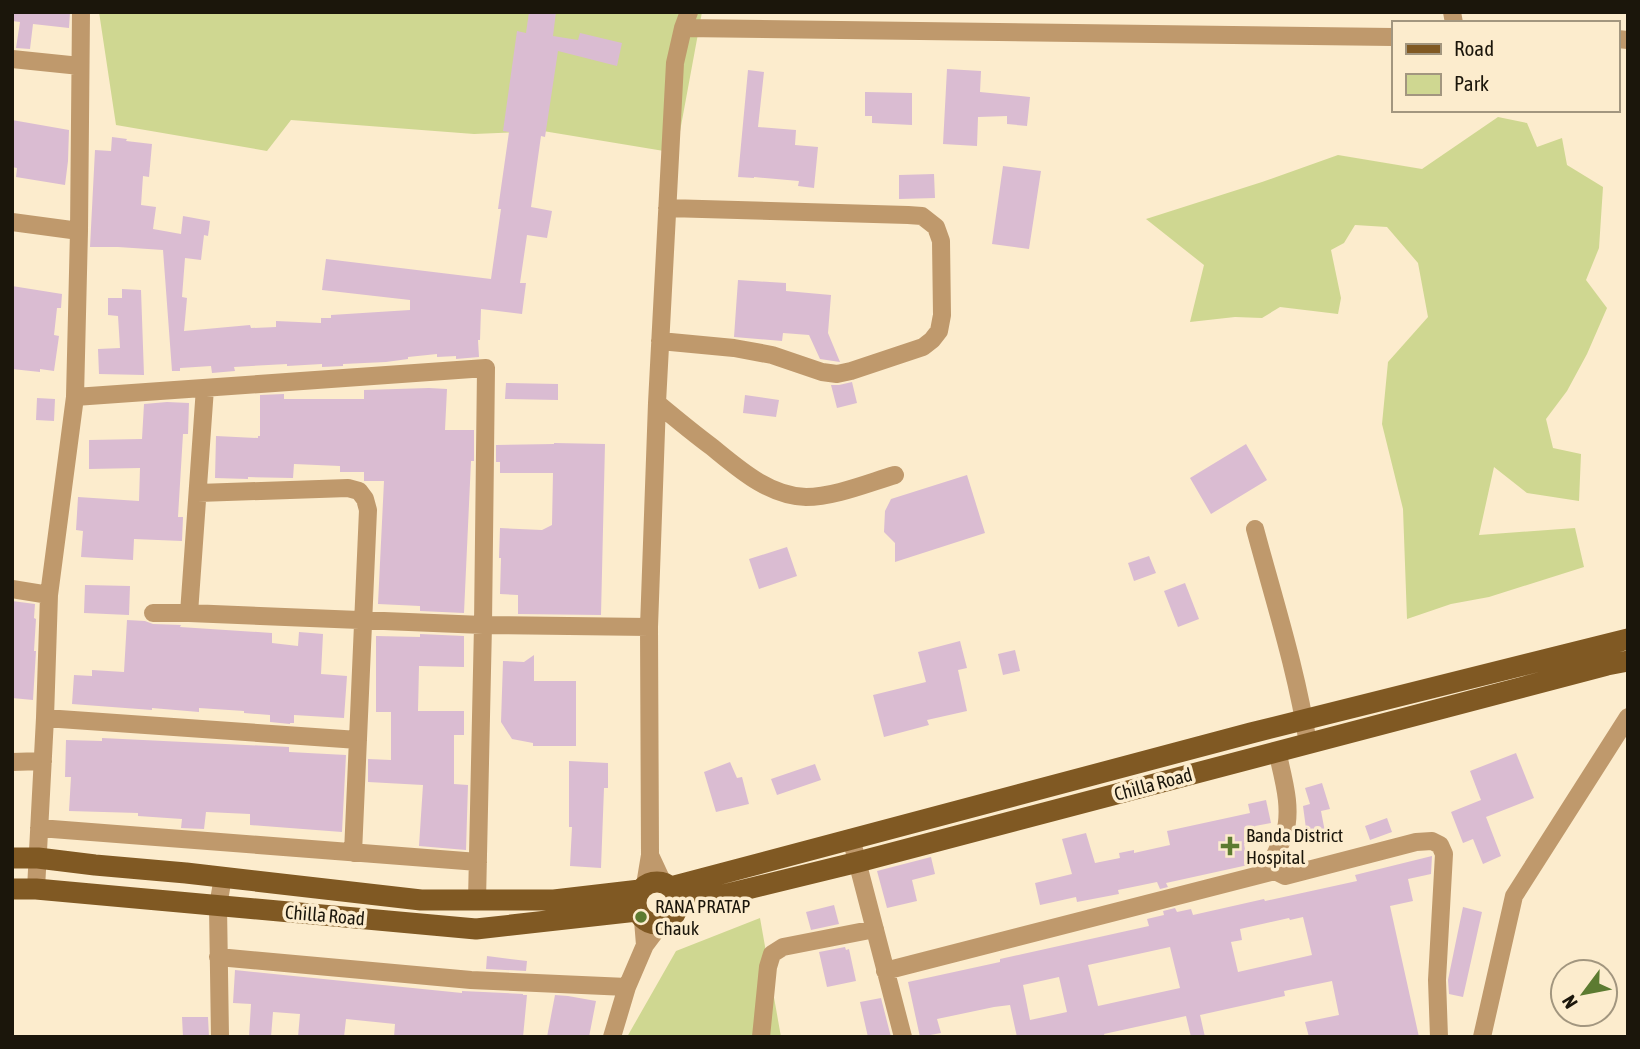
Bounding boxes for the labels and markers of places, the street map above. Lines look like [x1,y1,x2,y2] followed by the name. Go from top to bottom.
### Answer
[1246,824,1343,868] place label: Banda District Hospital
[1220,836,1240,856] marker: Banda District Hospital
[655,895,751,939] place label: RANA PRATAP Chauk
[633,909,649,925] marker: RANA PRATAP Chauk

